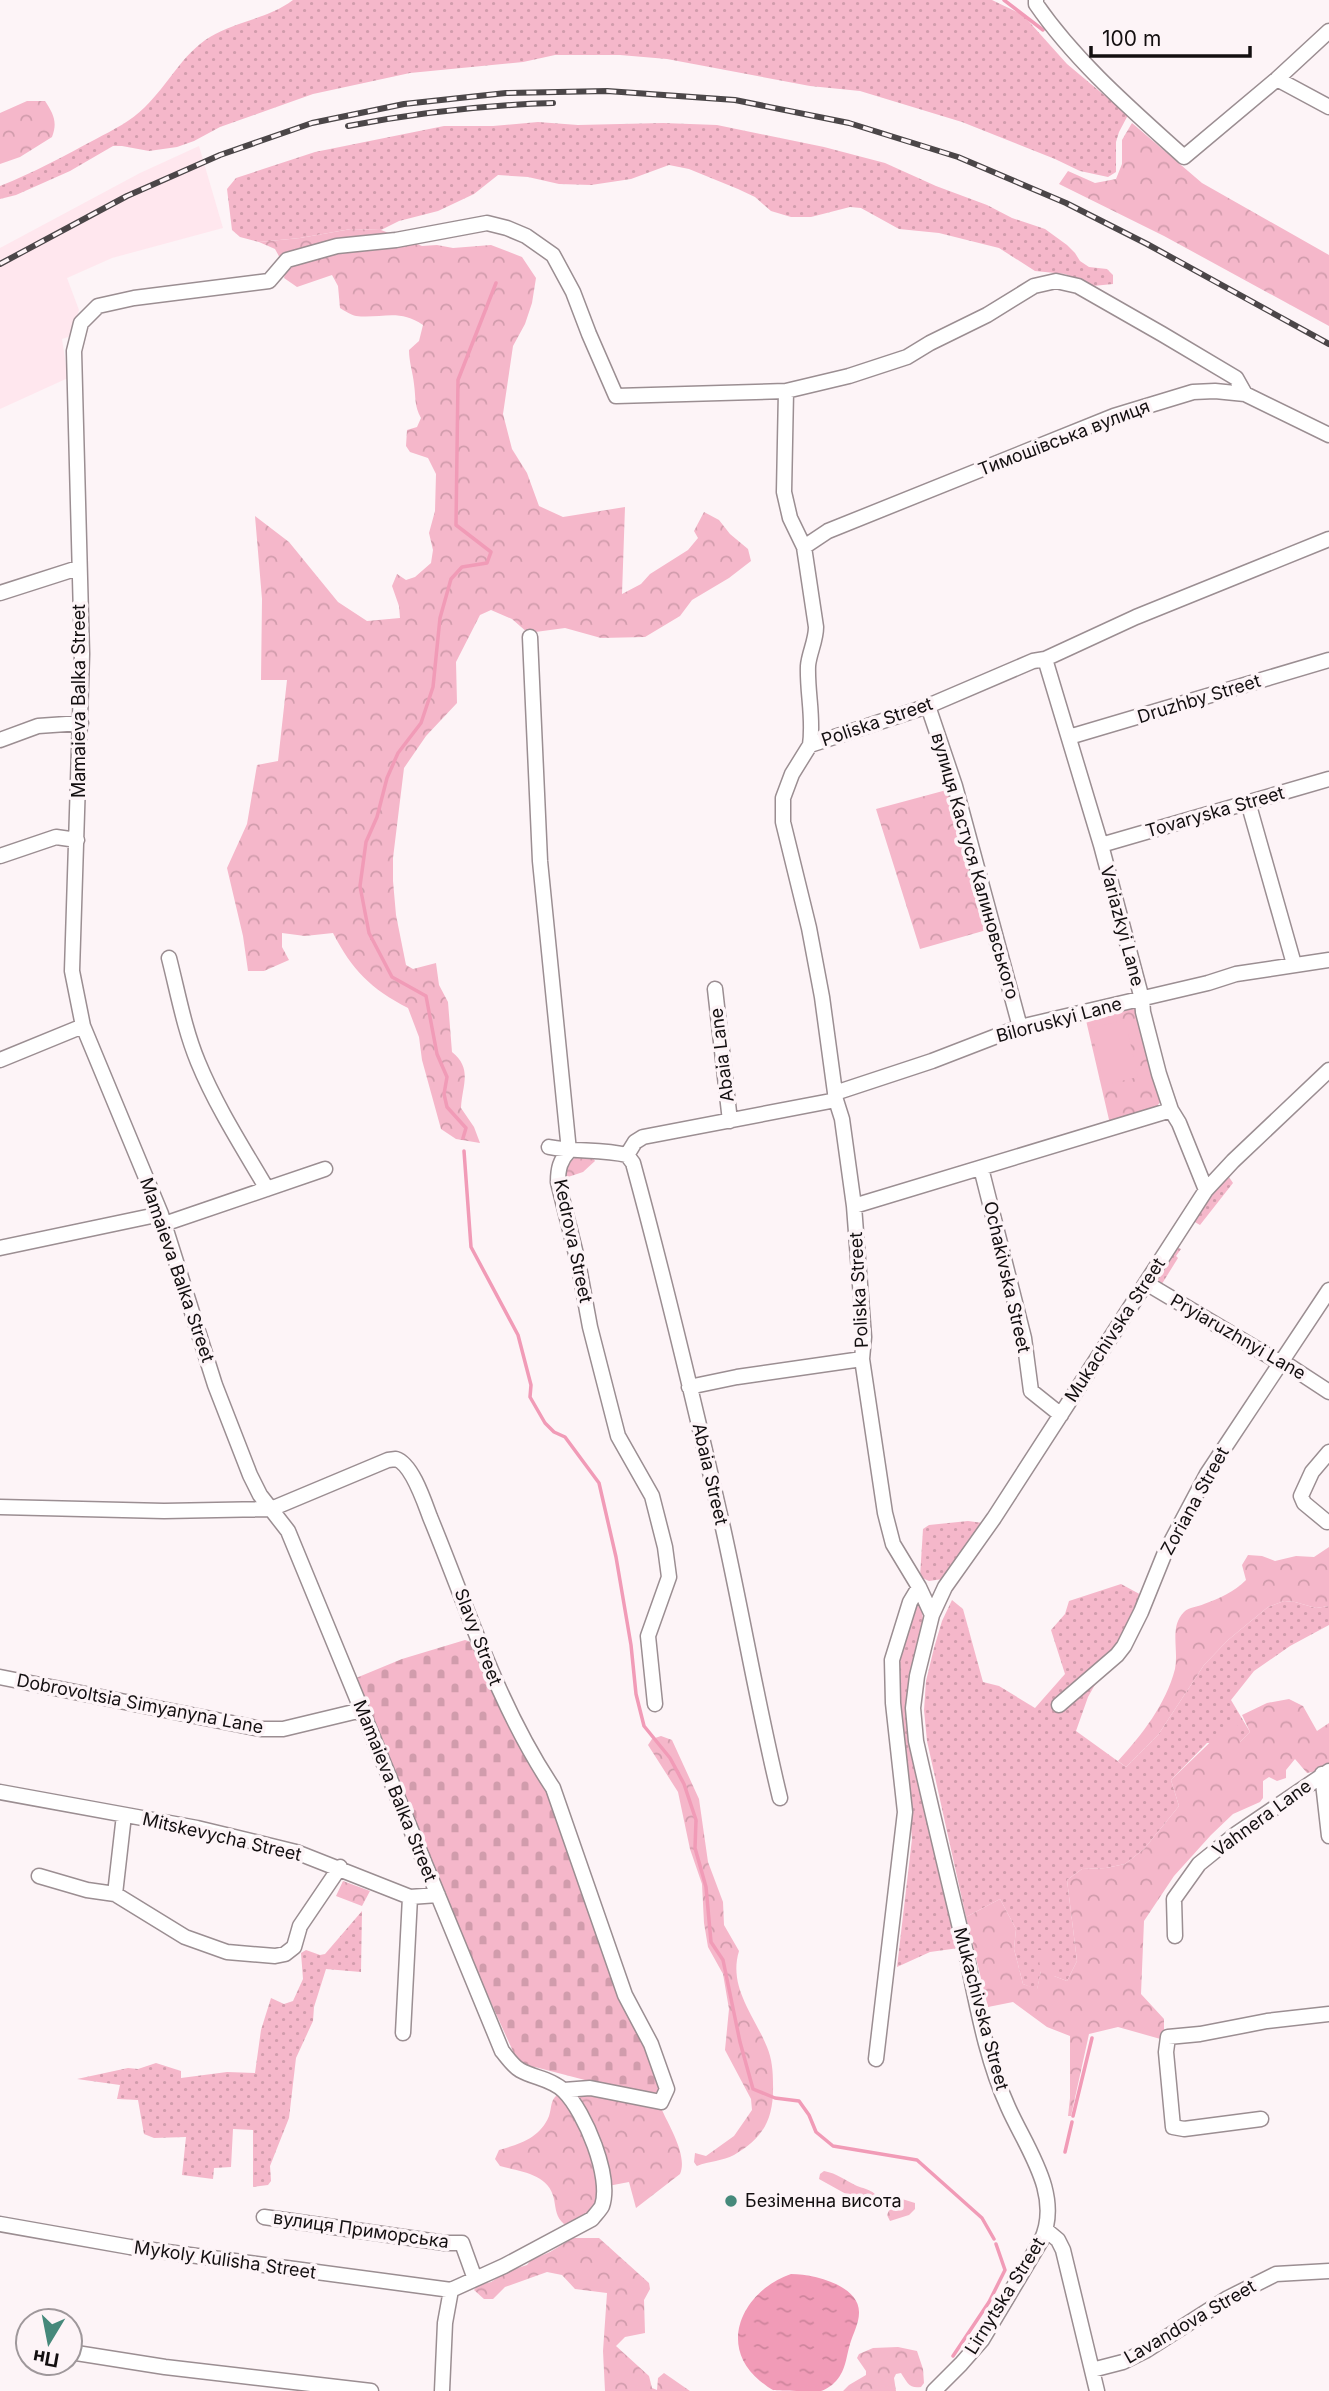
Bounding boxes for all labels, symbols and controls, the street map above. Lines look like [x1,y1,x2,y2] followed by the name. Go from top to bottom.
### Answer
[1091,14,1250,58] scale bar
[1102,26,1161,51] text: 100 m
[975,395,1152,480] street label: Тимошівська вулиця
[68,604,89,798] street label: Mamaieva Balka Street
[1135,670,1263,727] street label: Druzhby Street
[818,693,935,750] street label: Poliska Street
[927,730,1024,1001] street label: вулиця Кастуся Калиновського
[1143,782,1287,841] street label: Tovaryska Street
[1096,863,1149,988] street label: Variazkyi Lane
[994,993,1124,1046] street label: Biloruskyi Lane
[705,1007,738,1103] street label: Abaia Lane
[136,1175,219,1365] street label: Mamaieva Balka Street
[550,1177,597,1305] street label: Kedrova Street
[980,1199,1035,1355] street label: Ochakivska Street
[845,1231,872,1349] street label: Poliska Street
[1060,1254,1169,1406] street label: Mukachivska Street
[1167,1289,1310,1384] street label: Pryiaruzhnyi Lane
[689,1421,732,1527] street label: Abaia Street
[1156,1443,1233,1558] street label: Zoriana Street
[450,1586,507,1688] street label: Slavy Street
[15,1669,265,1738] street label: Dobrovoltsia Simyanyna Lane
[349,1697,442,1885] street label: Mamaieva Balka Street
[1208,1775,1315,1860] street label: Vahnera Lane
[141,1808,304,1865] street label: Mitskevycha Street
[950,1925,1013,2093] street label: Mukachivska Street
[745,2190,902,2211] place label: Безіменна висота
[723,2193,739,2209] marker: Безіменна висота
[272,2207,450,2252] street label: вулиця Приморська
[960,2234,1049,2358] street label: Lirnytska Street
[133,2236,317,2283] street label: Mykoly Kulisha Street
[1120,2275,1259,2368] street label: Lavandova Street
[14,2307,84,2377] north arrow
[31,2345,61,2372] text: Пн

